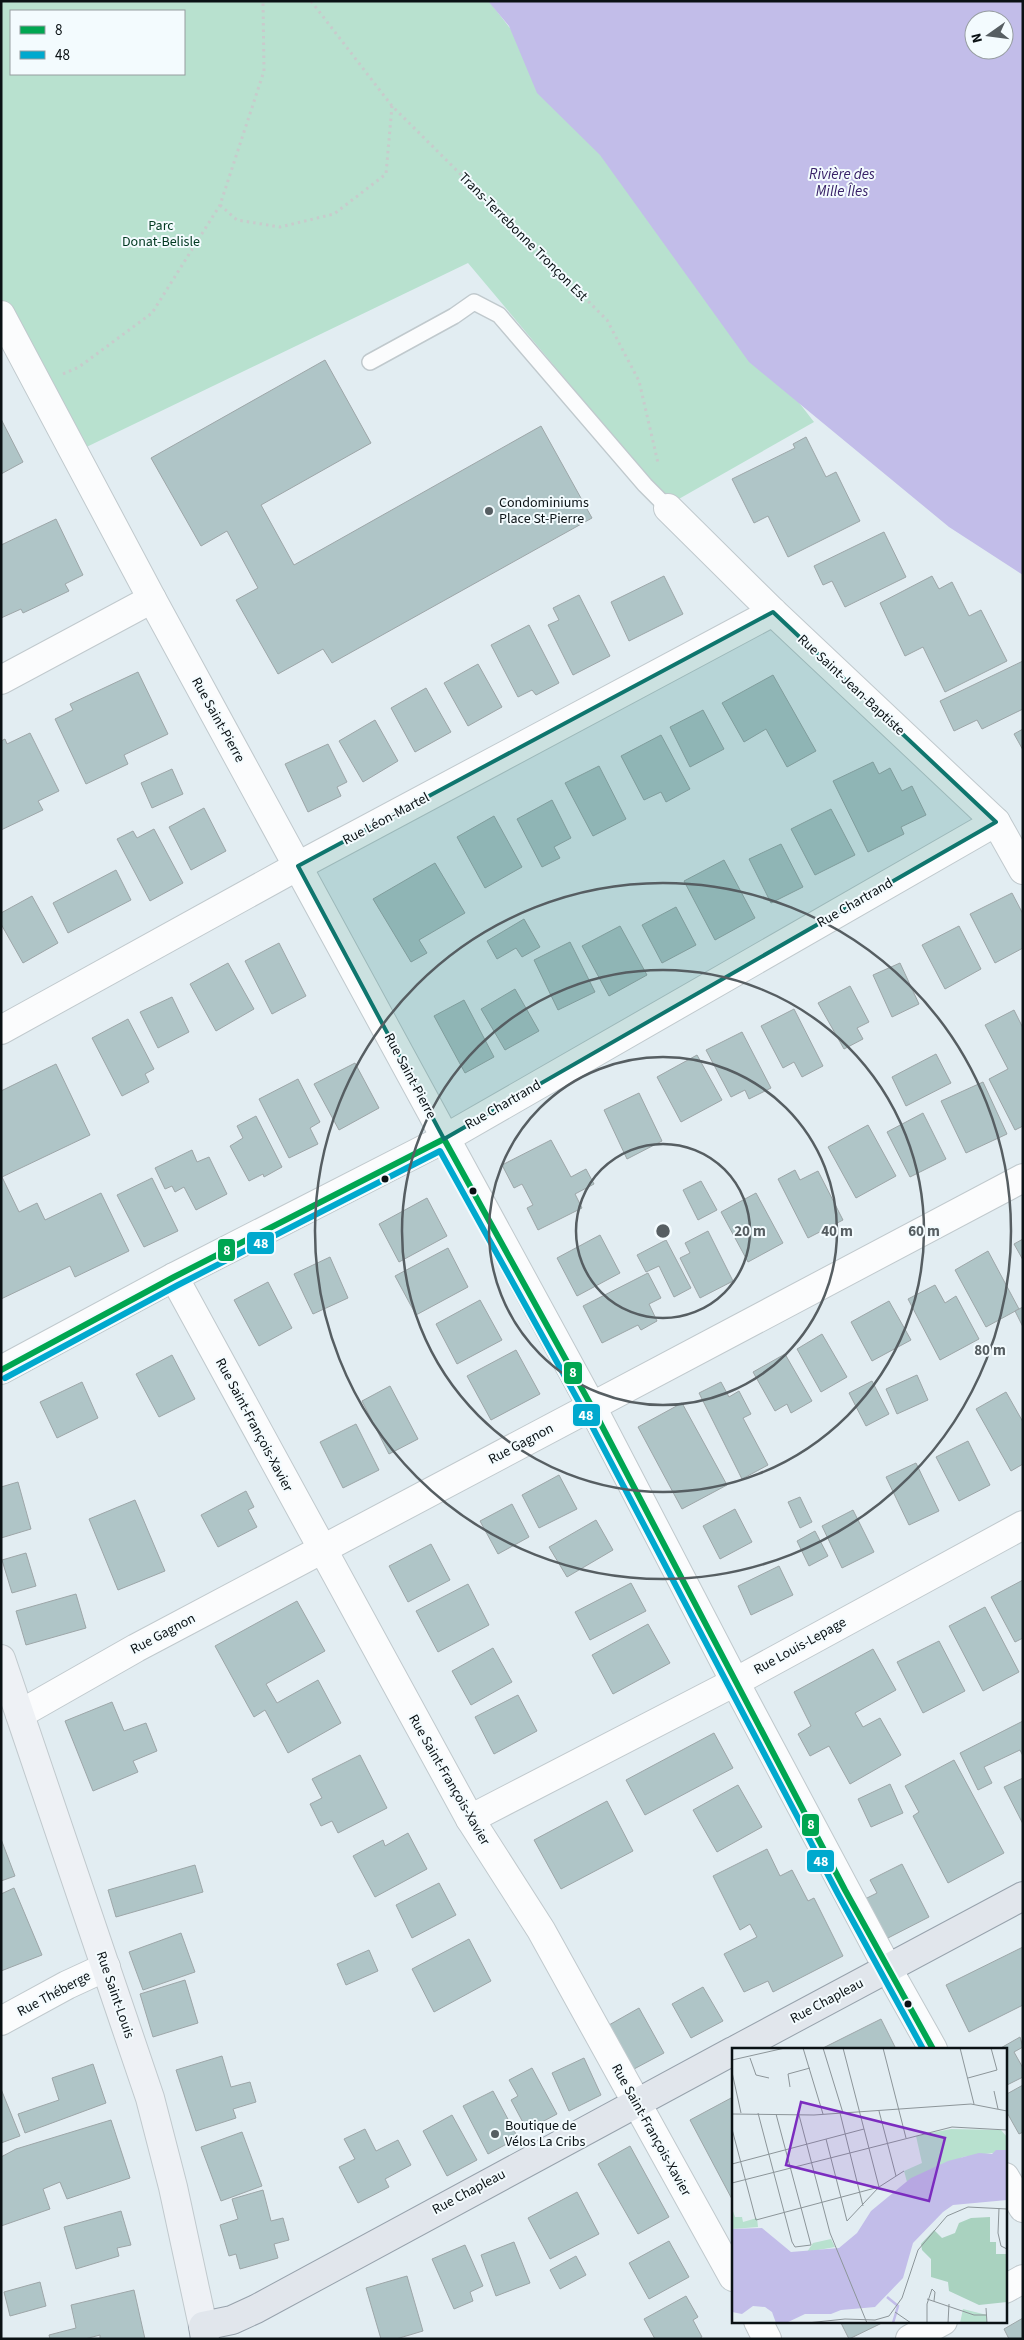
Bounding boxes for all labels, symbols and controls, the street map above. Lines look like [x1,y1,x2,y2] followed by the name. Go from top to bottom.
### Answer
[10,10,185,75] legend
[964,10,1014,60] north arrow
[55,20,62,41] text: 8
[967,31,988,45] text: N
[55,45,70,66] text: 48
[809,164,875,202] water label: Rivière des Mille Îles
[454,168,592,306] street label: Trans-Terrebonne Tronçon Est
[122,216,200,252] park label: Parc Donat-Belisle
[499,493,589,529] place label: Condominiums Place St-Pierre
[483,505,495,517] marker: Condominiums Place St-Pierre
[793,630,909,740] street label: Rue Saint-Jean-Baptiste
[186,674,250,766] street label: Rue Saint-Pierre
[339,788,433,850] street label: Rue Léon-Martel
[813,873,897,933] street label: Rue Chartrand
[379,1030,441,1122] street label: Rue Saint-Pierre
[461,1075,545,1135] street label: Rue Chartrand
[380,1174,390,1184] unlabelled marker
[468,1186,478,1196] unlabelled marker
[734,1221,766,1242] text: 20 m
[821,1221,853,1242] text: 40 m
[908,1221,940,1242] text: 60 m
[654,1222,672,1240] centre of rings
[246,1231,275,1255] line badge: 48
[254,1234,268,1254] text: 48
[217,1238,236,1262] line badge: 8
[223,1241,231,1261] text: 8
[974,1340,1006,1361] text: 80 m
[210,1355,298,1495] street label: Rue Saint-François-Xavier
[563,1361,583,1385] line badge: 8
[569,1363,577,1383] text: 8
[572,1403,601,1427] line badge: 48
[579,1406,593,1426] text: 48
[485,1419,557,1469] street label: Rue Gagnon
[127,1609,199,1659] street label: Rue Gagnon
[750,1612,850,1680] street label: Rue Louis-Lepage
[403,1711,495,1849] street label: Rue Saint-François-Xavier
[801,1813,820,1837] line badge: 8
[807,1815,815,1835] text: 8
[806,1849,835,1873] line badge: 48
[814,1852,828,1872] text: 48
[91,1949,139,2041] street label: Rue Saint-Louis
[14,1966,94,2022] street label: Rue Théberge
[787,1973,867,2029] street label: Rue Chapleau
[903,1999,913,2009] unlabelled marker
[732,2048,1006,2322] inset map
[606,2060,696,2200] street label: Rue Saint-François-Xavier
[505,2116,585,2152] place label: Boutique de Vélos La Cribs
[489,2128,501,2140] marker: Boutique de Vélos La Cribs
[429,2164,509,2220] street label: Rue Chapleau

